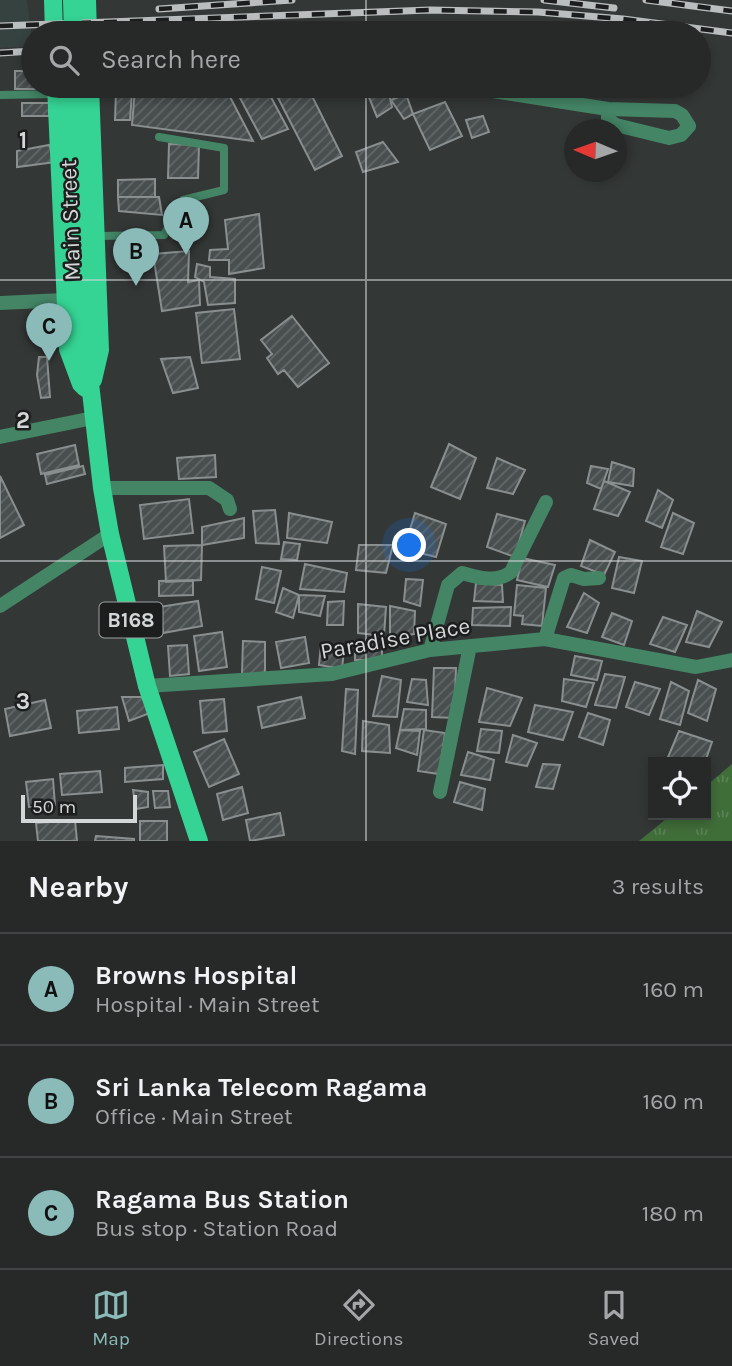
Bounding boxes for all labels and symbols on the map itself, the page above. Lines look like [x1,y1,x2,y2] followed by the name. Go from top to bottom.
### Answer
[564,119,627,182] north arrow
[19,127,27,154] text: 1
[55,158,86,281] street label: Main Street
[163,197,209,255] pin: A
[113,228,159,286] pin: B
[26,303,72,361] pin: C
[16,407,30,434] text: 2
[392,528,426,562] your location
[100,602,162,638] road number: B168
[318,612,472,665] street label: Paradise Place
[16,688,30,715] text: 3
[21,792,136,824] scale bar

